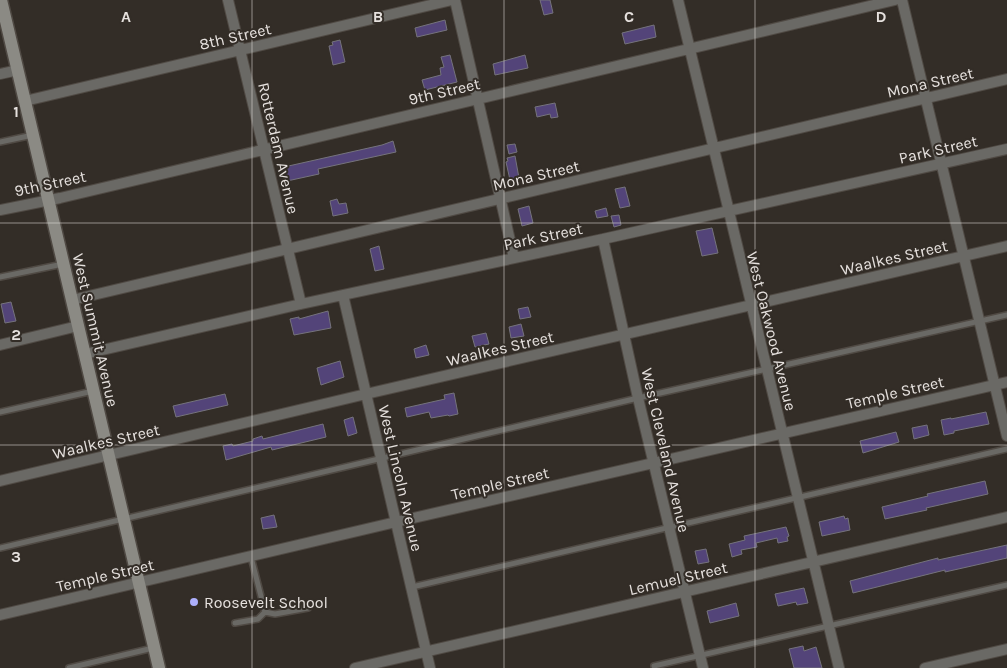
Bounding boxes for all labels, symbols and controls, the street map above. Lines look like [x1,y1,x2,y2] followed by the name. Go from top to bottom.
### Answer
[121,7,131,26] text: A
[373,7,383,26] text: B
[624,7,634,26] text: C
[876,7,887,26] text: D
[197,19,273,54] street label: 8th Street
[885,63,975,102] street label: Mona Street
[407,74,482,109] street label: 9th Street
[254,81,303,216] street label: Rotterdam Avenue
[13,102,19,121] text: 1
[897,131,979,168] street label: Park Street
[491,156,581,195] street label: Mona Street
[13,167,88,200] street label: 9th Street
[502,219,584,254] street label: Park Street
[839,236,949,279] street label: Waalkes Street
[743,250,800,413] street label: West Oakwood Avenue
[69,252,122,409] street label: West Summit Avenue
[11,325,21,344] text: 2
[445,327,555,370] street label: Waalkes Street
[637,366,694,534] street label: West Cleveland Avenue
[844,372,946,413] street label: Temple Street
[374,403,427,553] street label: West Lincoln Avenue
[51,420,161,463] street label: Waalkes Street
[449,463,551,504] street label: Temple Street
[11,547,21,566] text: 3
[54,555,156,596] street label: Temple Street
[627,558,729,599] street label: Lemuel Street
[204,593,328,612] place label: Roosevelt School
[188,596,200,608] marker: Roosevelt School

